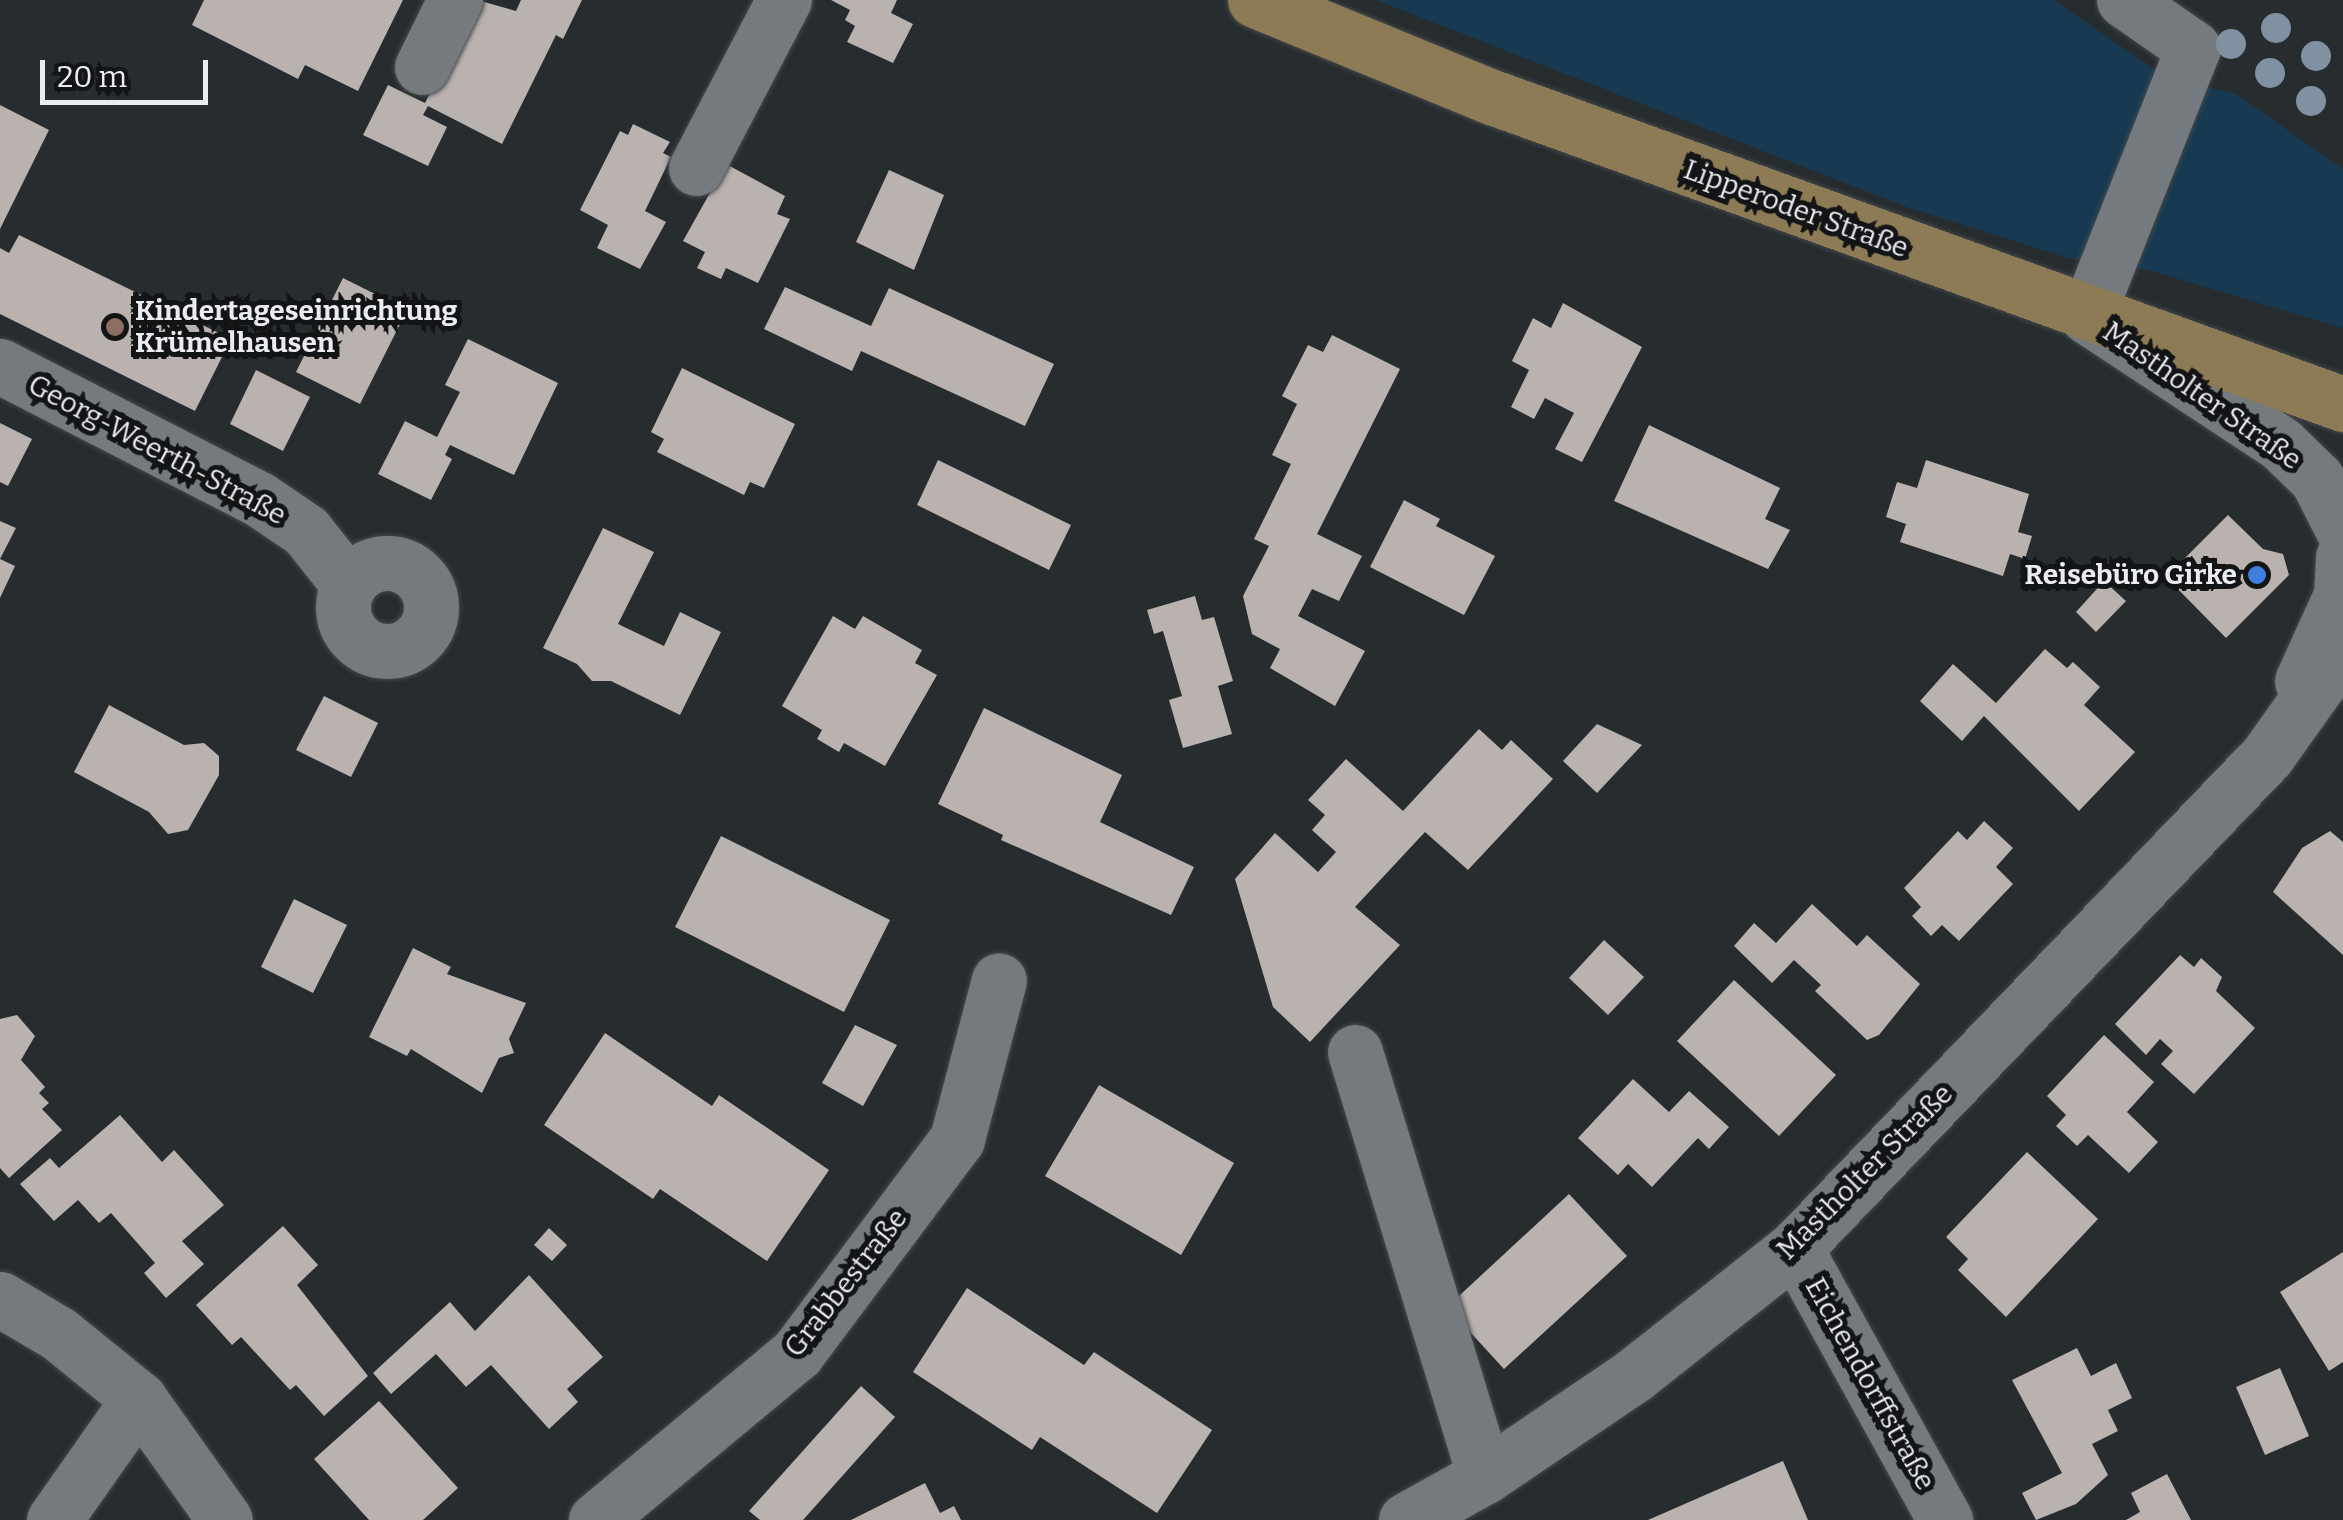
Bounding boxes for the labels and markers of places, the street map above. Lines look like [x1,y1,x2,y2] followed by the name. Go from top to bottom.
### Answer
[135,294,458,360] place label: Kindertageseinrichtung Krümelhausen
[104,316,126,338] marker: Kindertageseinrichtung Krümelhausen
[2024,558,2237,592] place label: Reisebüro Girke
[2246,564,2268,586] marker: Reisebüro Girke

